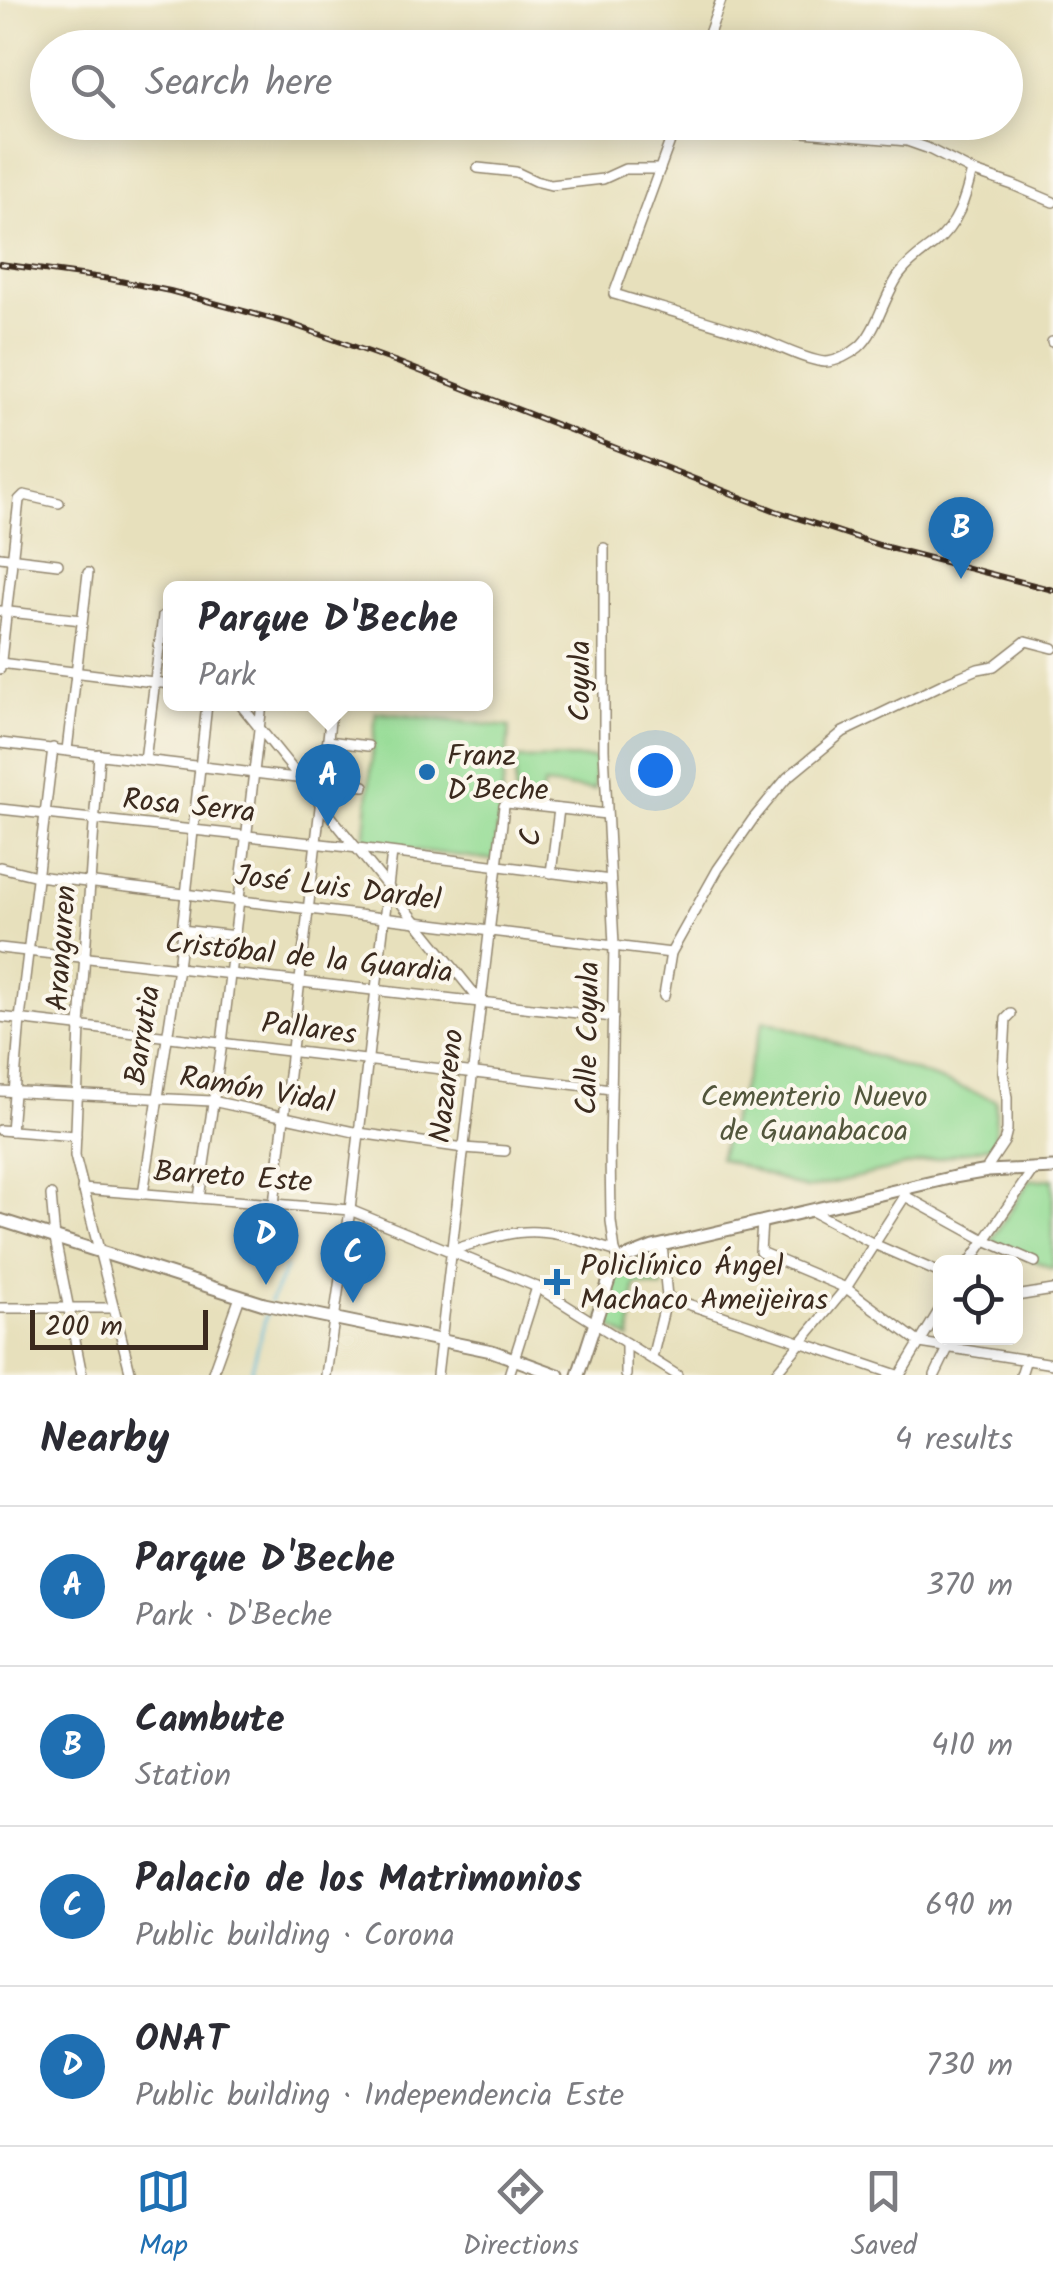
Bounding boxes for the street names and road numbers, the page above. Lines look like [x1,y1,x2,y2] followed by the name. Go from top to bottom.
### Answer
[557,640,605,722] street label: Coyula
[120,776,258,838] street label: Rosa Serra
[507,825,557,849] street label: C
[232,853,444,925] street label: José Luis Dardel
[35,883,91,1013] street label: Aranguren
[163,920,455,998] street label: Cristóbal de la Guardia
[564,961,614,1115] street label: Calle Coyula
[112,982,176,1089] street label: Barrutia
[259,1000,359,1060] street label: Pallares
[417,1026,479,1146] street label: Nazareno
[175,1054,338,1128] street label: Ramón Vidal
[152,1149,314,1207] street label: Barreto Este

